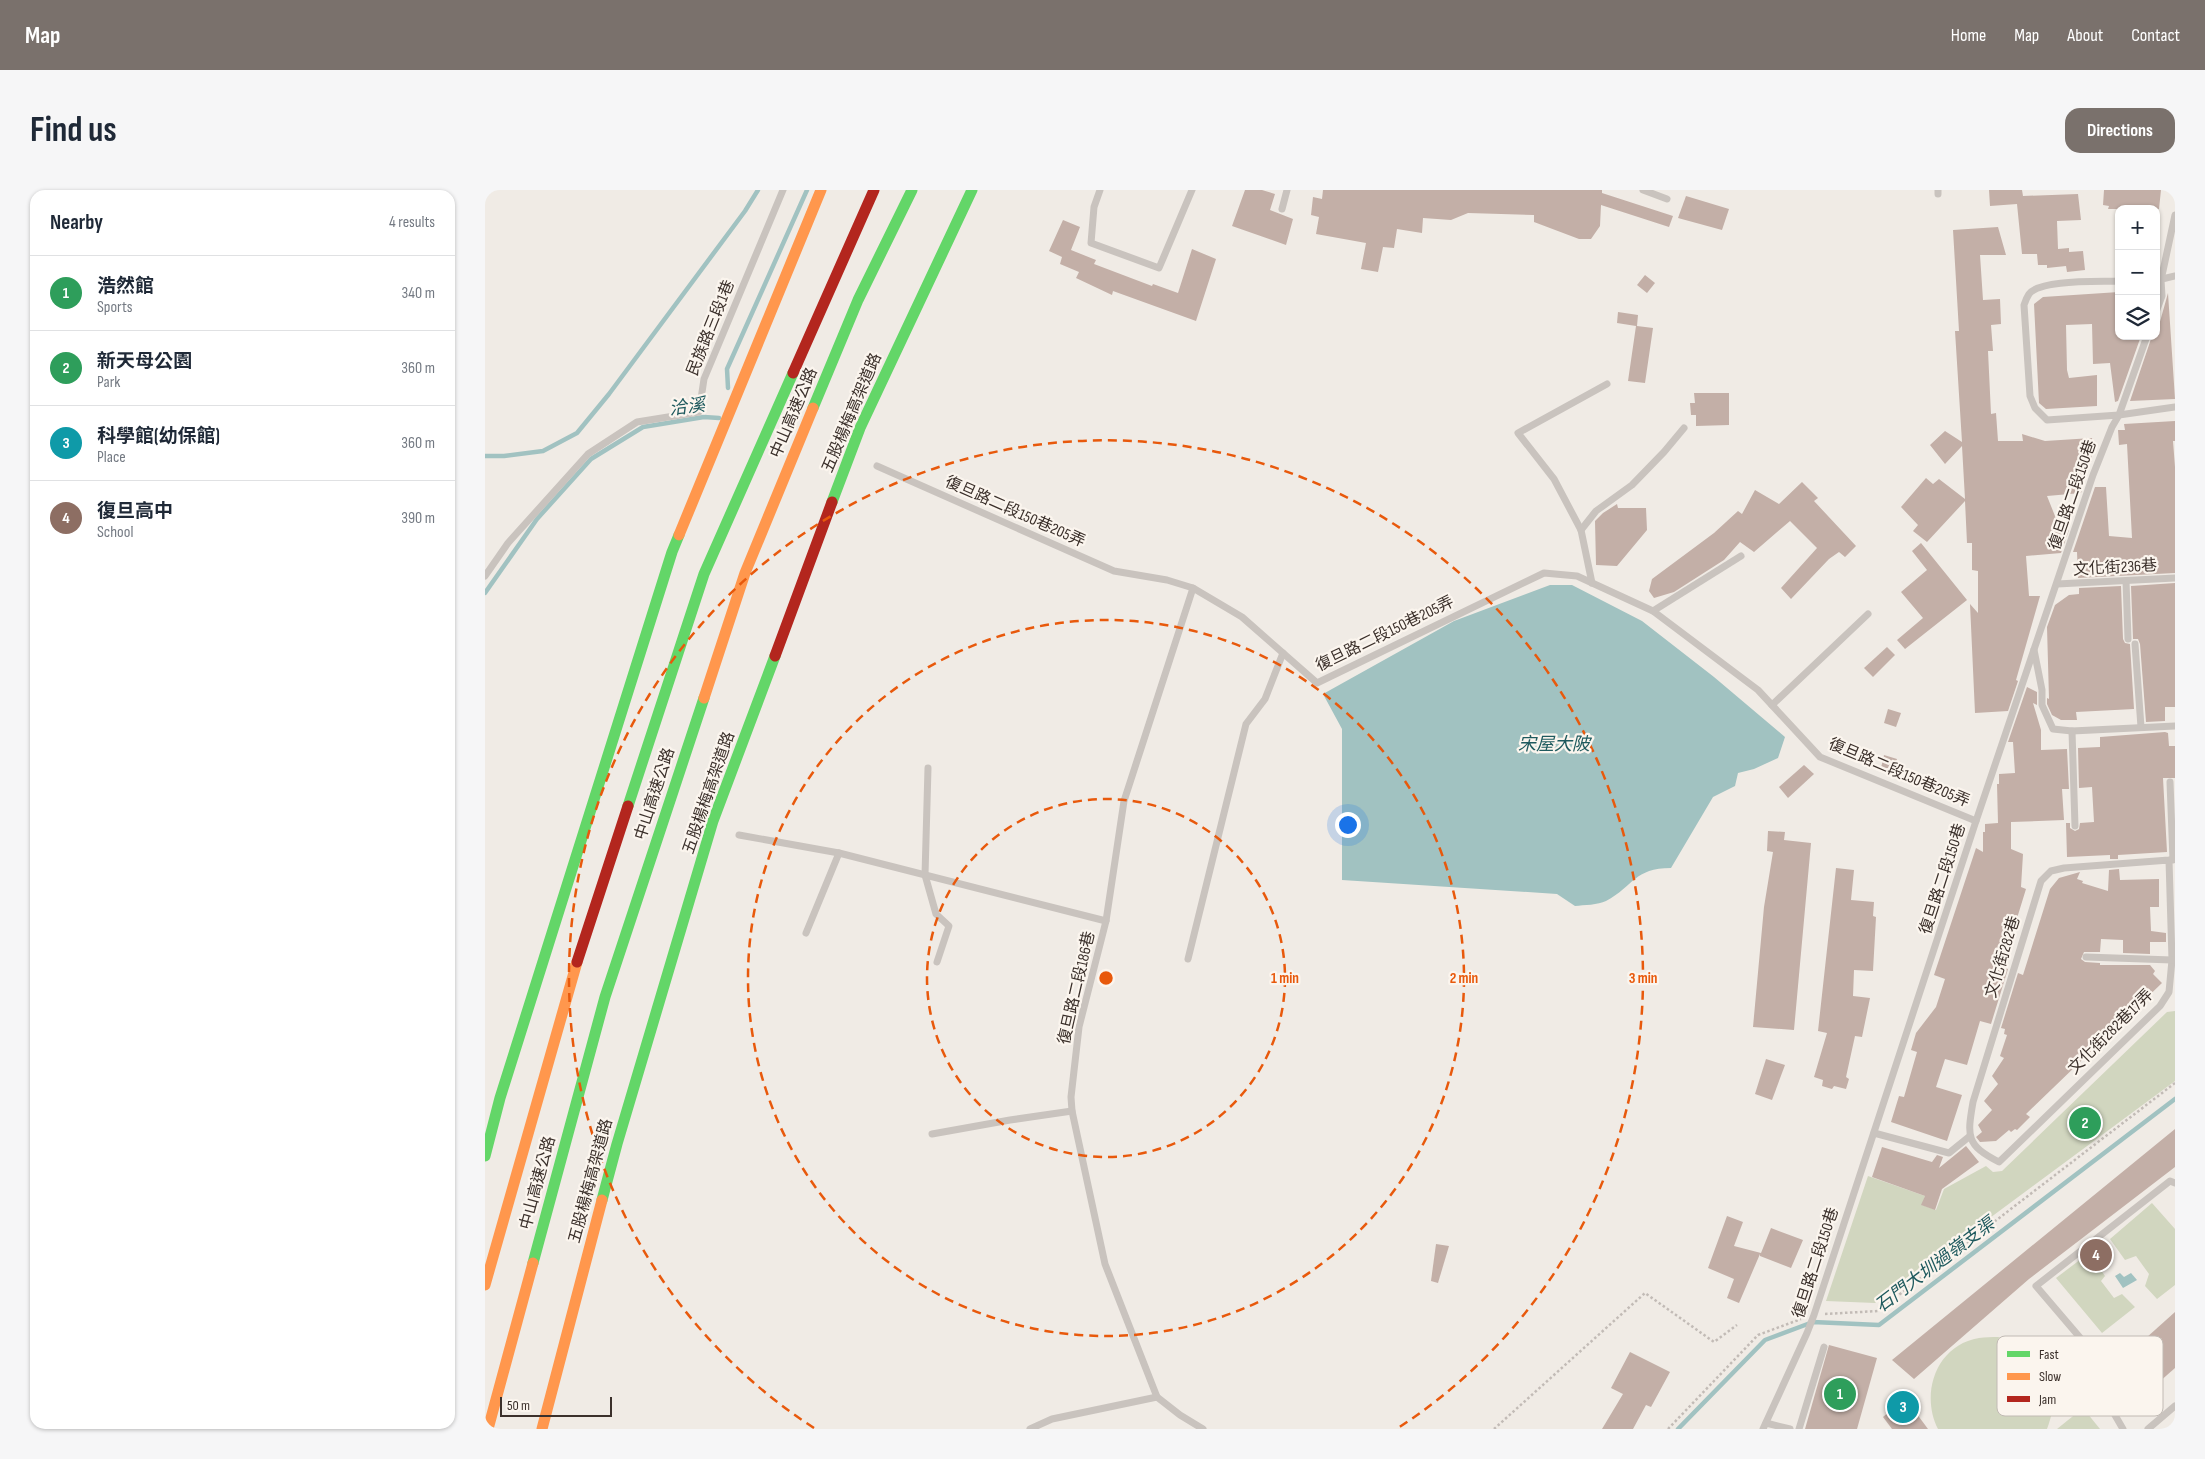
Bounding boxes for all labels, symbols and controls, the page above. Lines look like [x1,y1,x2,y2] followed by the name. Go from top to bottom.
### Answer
[25,21,60,50] text: Map
[1951,25,1986,46] text: Home
[2014,25,2039,46] text: Map
[2067,25,2103,46] text: About
[2131,25,2180,46] text: Contact
[2065,108,2175,153] button: Directions
[30,109,117,152] text: Find us
[2115,205,2160,340] map controls
[2115,205,2160,250] button: +
[50,210,103,235] text: Nearby
[389,213,435,232] text: 4 results
[2115,250,2160,295] button: −
[97,275,154,298] text: 浩然館
[683,277,739,379] street label: 民族路三段1巷
[63,284,69,303] text: 1
[402,284,435,303] text: 340 m
[2115,295,2160,340] button: layers
[97,298,132,317] text: Sports
[97,350,192,373] text: 新天母公園
[818,350,886,476] street label: 五股楊梅高架道路
[62,359,70,378] text: 2
[401,359,435,378] text: 360 m
[766,365,822,461] street label: 中山高速公路
[97,373,120,392] text: Park
[668,394,709,420] water label: 洽溪
[97,425,220,448] text: 科學館(幼保館)
[62,434,70,453] text: 3
[401,434,435,453] text: 360 m
[2045,437,2101,553] street label: 復旦路二段150巷
[97,448,126,467] text: Place
[942,473,1088,551] street label: 復旦路二段150巷205弄
[97,500,173,523] text: 復旦高中
[62,509,70,528] text: 4
[401,509,435,528] text: 390 m
[97,523,133,542] text: School
[2072,556,2158,580] street label: 文化街236巷
[1313,592,1457,676] street label: 復旦路二段150巷205弄
[679,729,739,857] street label: 五股楊梅高架道路
[1518,734,1593,755] water label: 宋屋大陂
[1826,735,1972,811] street label: 復旦路二段150巷205弄
[631,745,679,843] street label: 中山高速公路
[1335,812,1361,838] your location
[1916,821,1970,937] street label: 復旦路二段150巷
[1982,914,2024,1000] street label: 文化街282巷
[1055,930,1099,1046] street label: 復旦路二段186巷
[1097,969,1115,987] centre of rings
[1271,969,1299,988] text: 1 min
[1450,969,1478,988] text: 2 min
[1629,969,1657,988] text: 3 min
[2065,986,2157,1078] street label: 文化街282巷17弄
[2069,1104,2101,1142] pin: 2
[565,1117,617,1245] street label: 五股楊梅高架道路
[516,1134,560,1232] street label: 中山高速公路
[1789,1205,1843,1321] street label: 復旦路二段150巷
[1871,1211,2001,1317] water label: 石門大圳過嶺支渠
[2080,1236,2112,1274] pin: 4
[1997,1336,2163,1416] legend
[2039,1346,2059,1363] text: Fast
[2039,1368,2061,1385] text: Slow
[1824,1375,1856,1413] pin: 1
[1887,1388,1919,1426] pin: 3
[2038,1391,2056,1408] text: Jam
[500,1394,613,1417] scale bar
[507,1397,530,1414] text: 50 m

